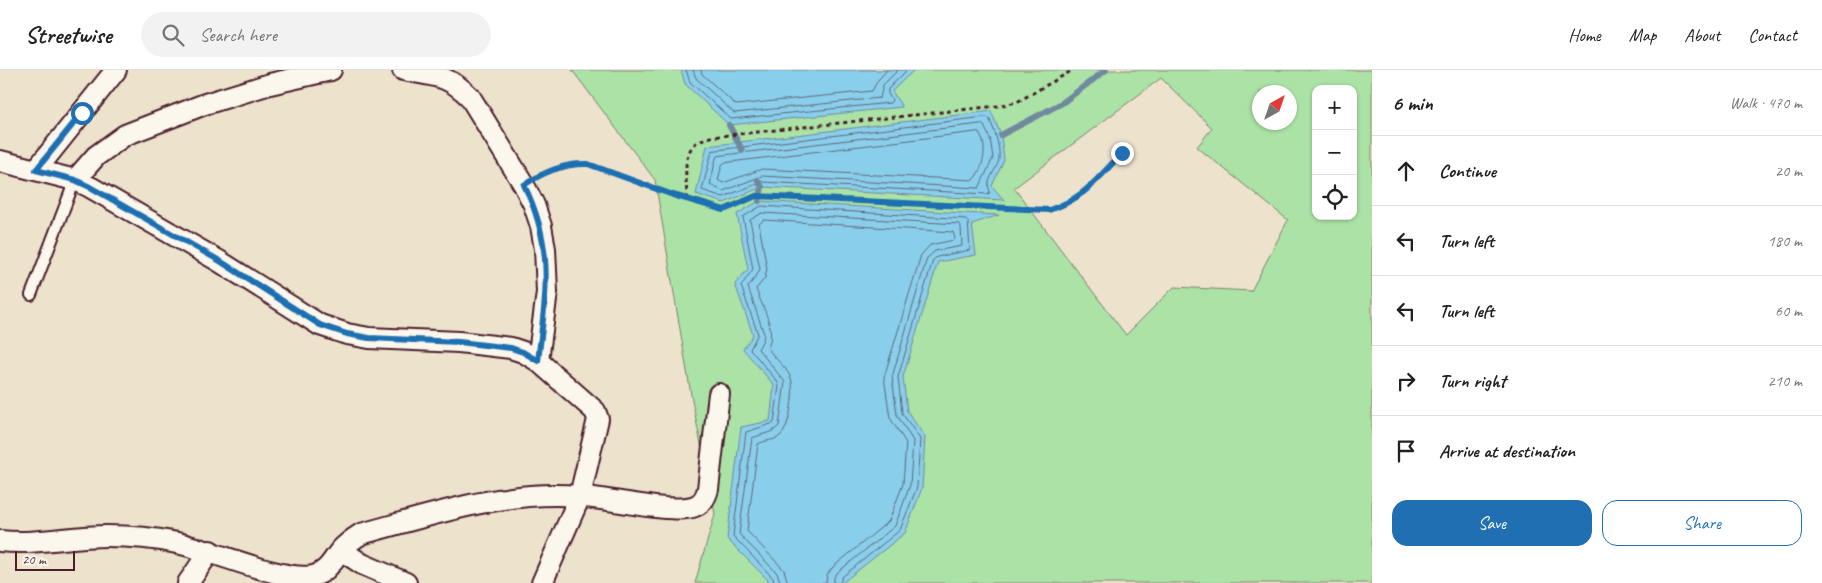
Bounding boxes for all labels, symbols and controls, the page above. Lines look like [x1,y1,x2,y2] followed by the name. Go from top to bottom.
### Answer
[141,12,491,57] search box
[25,20,111,50] text: Streetwise
[159,21,187,49] icon: search
[199,23,277,47] text: Search here
[1568,24,1601,46] text: Home
[1629,24,1656,46] text: Map
[1684,24,1720,46] text: About
[1748,24,1797,46] text: Contact
[1252,85,1297,130] north arrow
[1312,85,1357,220] map controls
[1312,85,1357,130] button: +
[1392,90,1433,116] text: 6 min
[1730,93,1802,113] text: Walk · 470 m
[71,102,94,125] route start
[1312,130,1357,175] button: −
[1111,142,1134,165] route end
[1392,157,1420,185] icon: ahead
[1439,159,1496,183] text: Continue
[1775,161,1802,181] text: 20 m
[1312,175,1357,220] button: locate
[1392,227,1420,255] icon: left
[1439,229,1494,253] text: Turn left
[1768,231,1802,251] text: 180 m
[1392,297,1420,325] icon: left
[1439,299,1494,323] text: Turn left
[1775,301,1802,321] text: 60 m
[1392,367,1420,395] icon: right
[1439,369,1506,393] text: Turn right
[1768,371,1802,391] text: 210 m
[1392,437,1420,465] icon: arrive
[1439,439,1575,463] text: Arrive at destination
[1392,500,1592,546] button: Save
[1602,500,1802,546] button: Share
[15,548,75,571] scale bar
[22,551,46,568] text: 20 m

